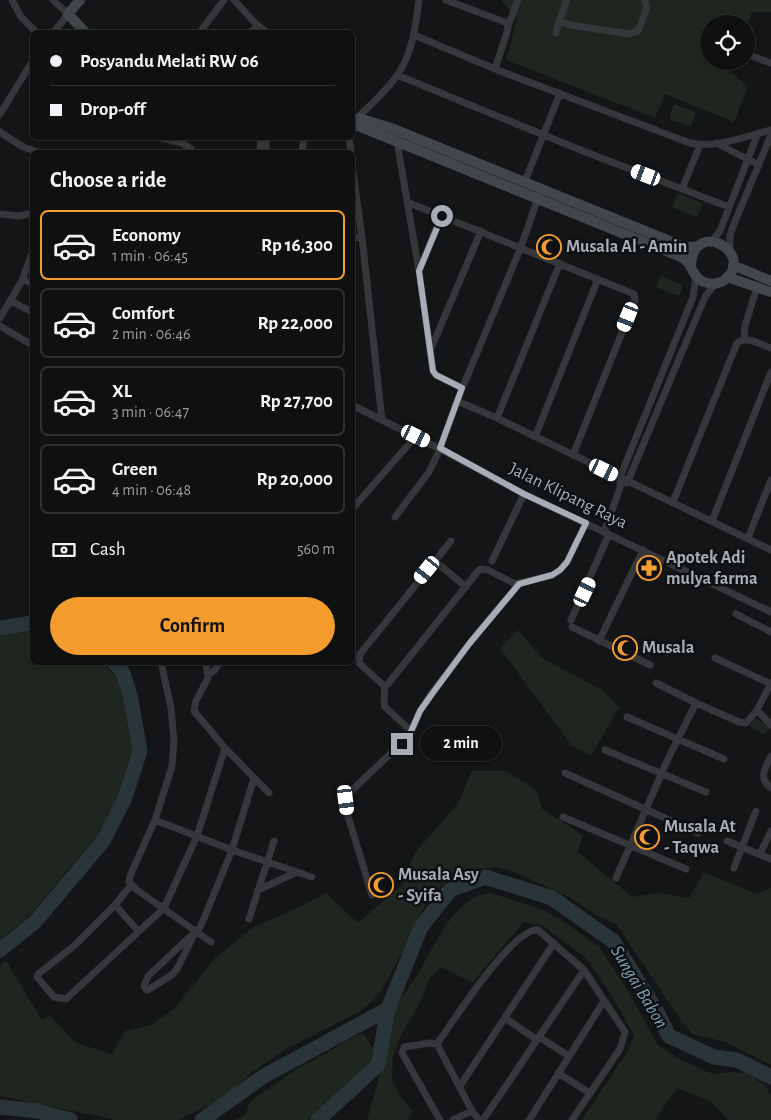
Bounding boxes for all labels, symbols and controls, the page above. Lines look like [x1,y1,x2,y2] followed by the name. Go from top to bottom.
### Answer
[700,15,755,70] map controls
[700,15,755,70] button: locate
[80,52,259,71] text: Posyandu Melati RW 06
[80,100,145,119] text: Drop-off
[629,163,662,187] car
[50,169,166,191] text: Choose a ride
[431,205,453,227] route start
[52,223,97,268] icon: car
[112,226,181,245] text: Economy
[536,234,562,260] mosque icon: Musala Al - Amin
[261,236,333,255] text: Rp 16,300
[566,238,687,256] place label: Musala Al - Amin
[112,248,188,264] text: 1 min · 06:45
[615,300,640,334] car
[52,301,97,346] icon: car
[112,304,174,323] text: Comfort
[258,314,333,333] text: Rp 22,000
[112,326,191,342] text: 2 min · 06:46
[52,379,97,424] icon: car
[112,382,132,401] text: XL
[260,392,333,411] text: Rp 27,700
[112,404,189,420] text: 3 min · 06:47
[399,423,432,449] car
[52,457,97,502] icon: car
[587,457,620,483] car
[112,460,158,479] text: Green
[506,460,630,532] street label: Jalan Klipang Raya
[257,470,333,489] text: Rp 20,000
[112,482,191,498] text: 4 min · 06:48
[50,536,78,564] icon: cash
[90,540,126,559] text: Cash
[297,541,335,557] text: 560 m
[666,549,758,588] place label: Apotek Adi mulya farma
[411,554,442,586] car
[636,555,662,581] pharmacy icon: Apotek Adi mulya farma
[571,575,598,609] car
[50,597,335,655] button: Confirm
[612,635,638,661] mosque icon: Musala
[642,639,695,657] place label: Musala
[420,726,502,762] callout: 2 min
[391,733,413,755] route end
[443,735,479,751] text: 2 min
[336,784,355,816] car
[664,818,736,857] place label: Musala At - Taqwa
[634,824,660,850] mosque icon: Musala At - Taqwa
[398,866,480,905] place label: Musala Asy - Syifa
[368,872,394,898] mosque icon: Musala Asy - Syifa
[607,942,671,1032] water label: Sungai Babon

